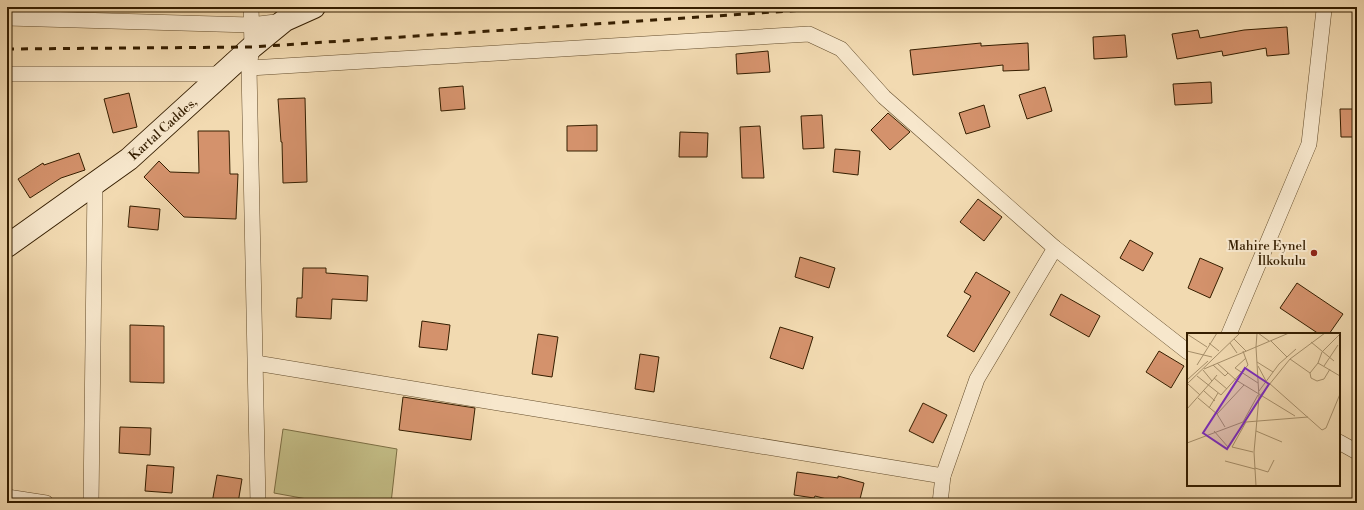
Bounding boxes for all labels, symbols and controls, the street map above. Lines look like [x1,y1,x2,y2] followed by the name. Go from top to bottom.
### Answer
[126,94,200,164] street label: Kartal Caddes,
[1228,238,1307,269] place label: Mahire Eynel İlkokulu
[1309,248,1319,258] marker: Mahire Eynel İlkokulu
[1187,333,1340,486] inset map

